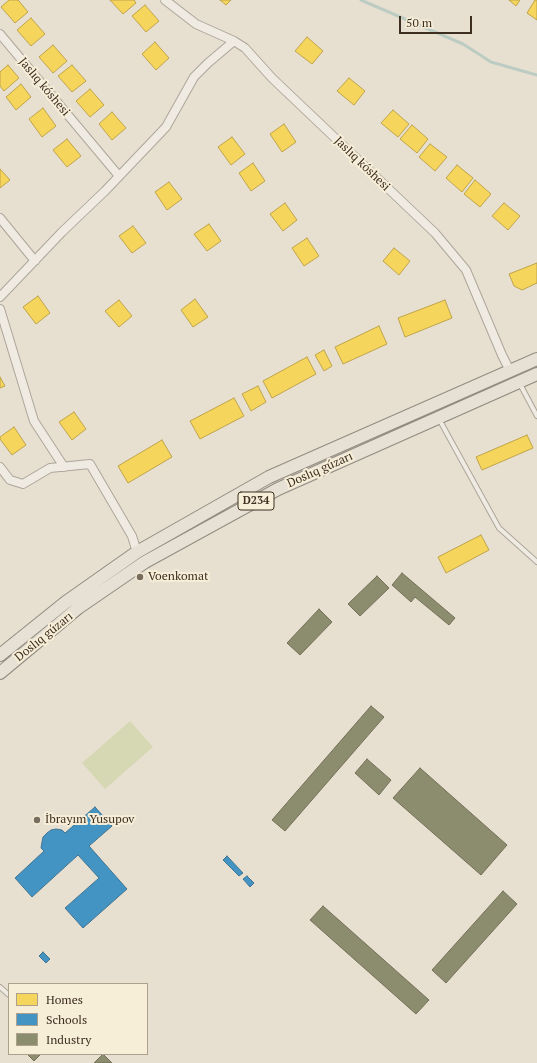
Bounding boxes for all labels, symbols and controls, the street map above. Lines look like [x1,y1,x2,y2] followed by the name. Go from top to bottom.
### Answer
[401,8,474,34] scale bar
[406,15,432,30] text: 50 m
[15,55,73,119] street label: Jaslıq kóshesi
[331,134,393,194] street label: Jaslıq kóshesi
[285,449,355,491] street label: Doslıq gúzarı
[238,492,274,510] road number: D234
[148,570,208,584] place label: Voenkomat
[135,572,145,582] marker: Voenkomat
[12,609,76,665] street label: Doslıq gúzarı
[45,813,134,827] place label: İbrayım Yusupov
[32,815,42,825] marker: İbrayım Yusupov
[8,983,148,1055] legend
[46,992,83,1007] text: Homes
[46,1012,87,1027] text: Schools
[46,1032,91,1047] text: Industry

